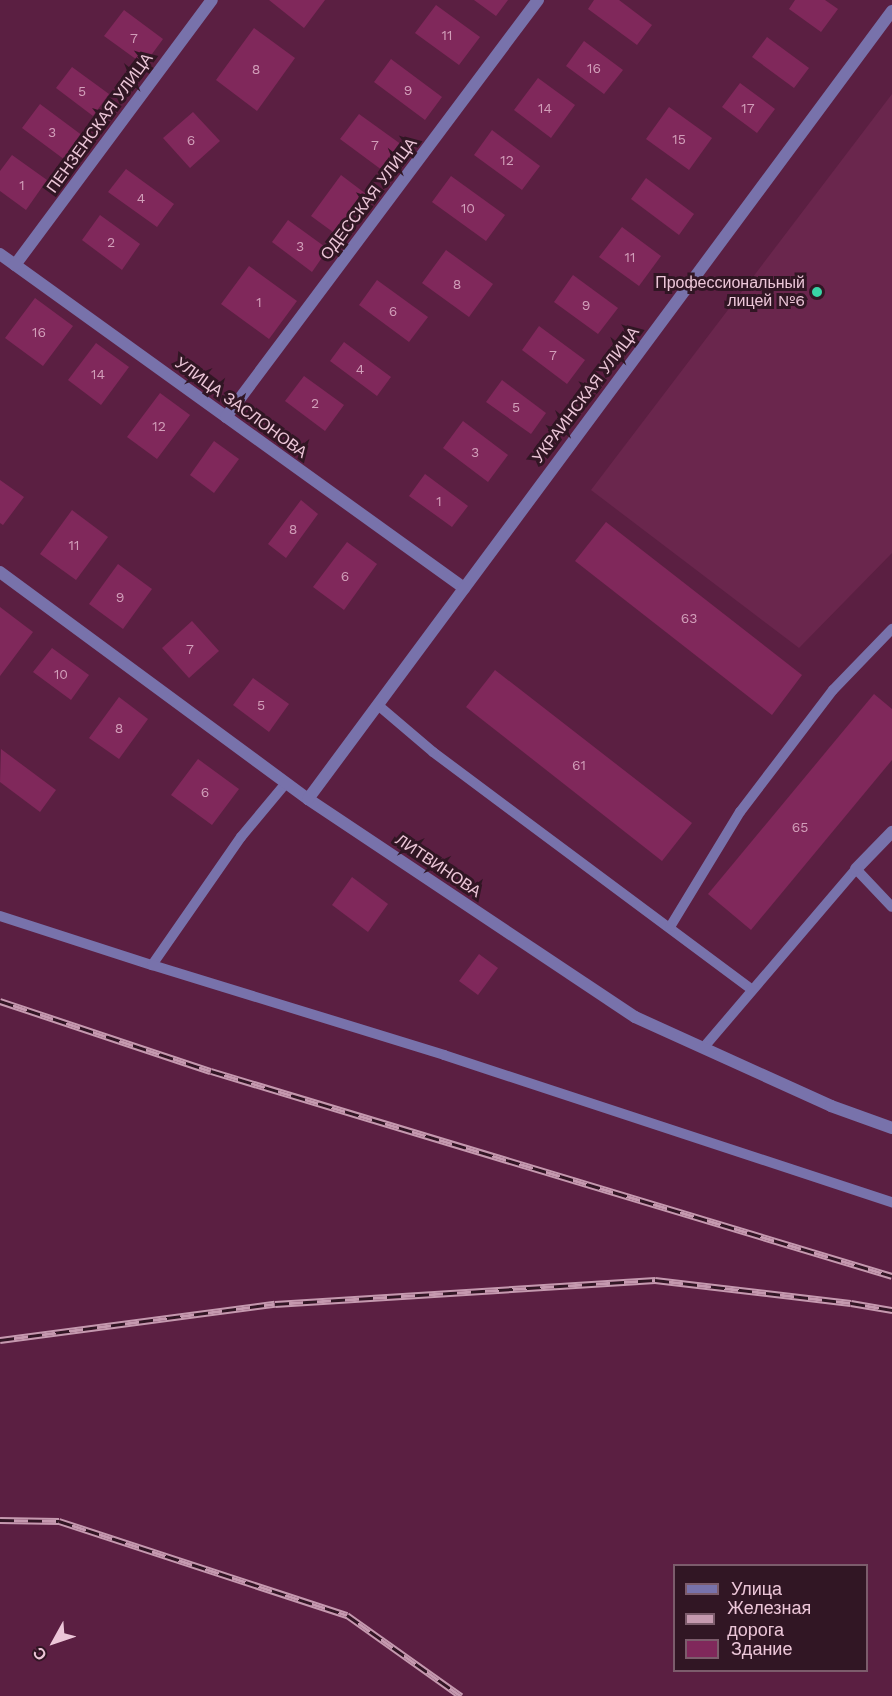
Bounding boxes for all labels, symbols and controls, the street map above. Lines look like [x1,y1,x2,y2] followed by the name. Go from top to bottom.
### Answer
[442,27,452,43] house number: 11
[130,30,138,46] house number: 7
[43,49,157,197] street label: ПЕНЗЕНСКАЯ УЛИЦА
[587,60,601,76] house number: 16
[252,61,260,77] house number: 8
[404,82,412,98] house number: 9
[78,83,86,99] house number: 5
[538,100,552,116] house number: 14
[741,100,755,116] house number: 17
[48,124,56,140] house number: 3
[672,131,686,147] house number: 15
[187,132,195,148] house number: 6
[317,134,421,264] street label: ОДЕССКАЯ УЛИЦА
[371,137,379,153] house number: 7
[500,152,514,168] house number: 12
[19,177,25,193] house number: 1
[137,190,145,206] house number: 4
[461,200,475,216] house number: 10
[107,234,115,250] house number: 2
[296,238,304,254] house number: 3
[625,249,635,265] house number: 11
[655,273,805,311] place label: Профессиональный лицей №6
[453,276,461,292] house number: 8
[810,285,824,299] marker: Профессиональный лицей №6
[256,294,262,310] house number: 1
[582,297,590,313] house number: 9
[389,303,397,319] house number: 6
[529,323,643,467] street label: УКРАИНСКАЯ УЛИЦА
[32,324,46,340] house number: 16
[549,347,557,363] house number: 7
[171,354,311,462] street label: УЛИЦА ЗАСЛОНОВА
[356,361,364,377] house number: 4
[91,366,105,382] house number: 14
[311,395,319,411] house number: 2
[512,399,520,415] house number: 5
[152,418,166,434] house number: 12
[471,444,479,460] house number: 3
[436,493,442,509] house number: 1
[289,521,297,537] house number: 8
[69,537,79,553] house number: 11
[341,568,349,584] house number: 6
[116,589,124,605] house number: 9
[681,610,697,626] house number: 63
[186,641,194,657] house number: 7
[54,666,68,682] house number: 10
[257,697,265,713] house number: 5
[115,720,123,736] house number: 8
[572,757,586,773] house number: 61
[201,784,209,800] house number: 6
[792,819,808,835] house number: 65
[392,830,484,902] street label: ЛИТВИНОВА
[673,1564,868,1672] legend
[731,1578,782,1599] text: Улица
[727,1597,811,1640] text: Железная дорога
[24,1612,84,1672] north arrow
[731,1638,792,1659] text: Здание
[29,1643,51,1664] text: С

